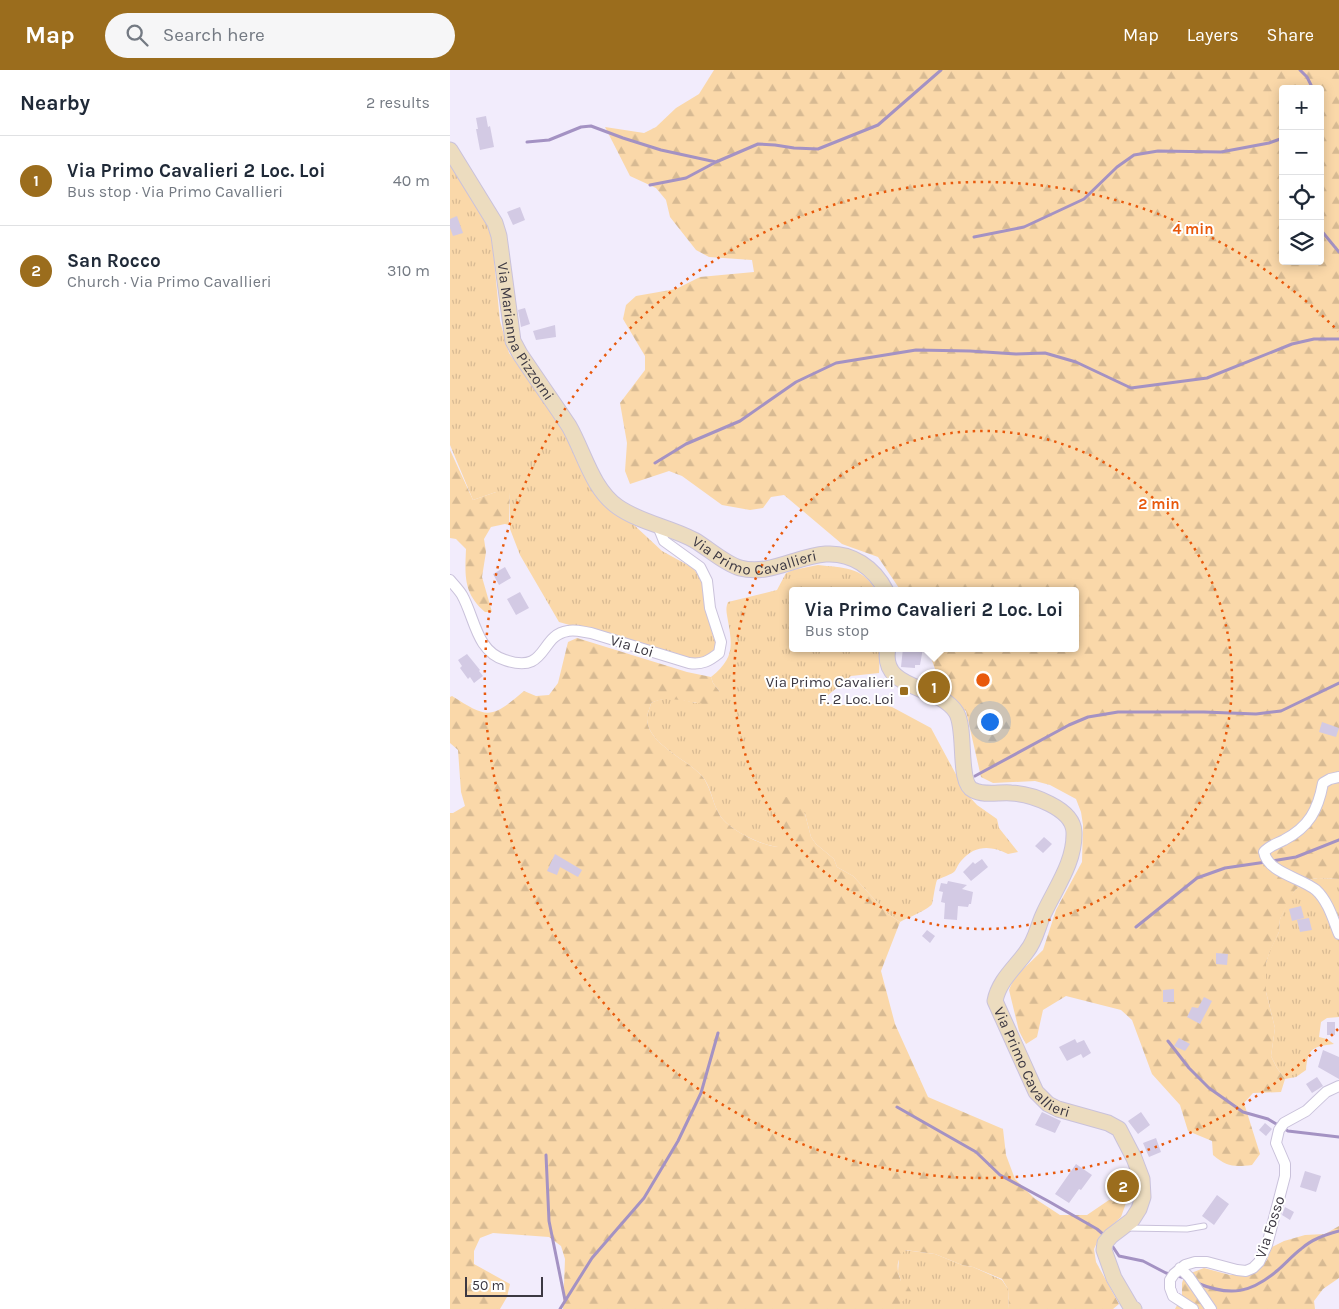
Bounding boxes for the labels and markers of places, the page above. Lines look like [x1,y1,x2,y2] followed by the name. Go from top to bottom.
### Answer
[918,668,950,706] pin: 1
[974,671,992,689] centre of rings
[766,673,894,708] place label: Via Primo Cavalieri F. 2 Loc. Loi
[898,685,910,697] marker: Via Primo Cavalieri F. 2 Loc. Loi
[1107,1167,1139,1205] pin: 2

